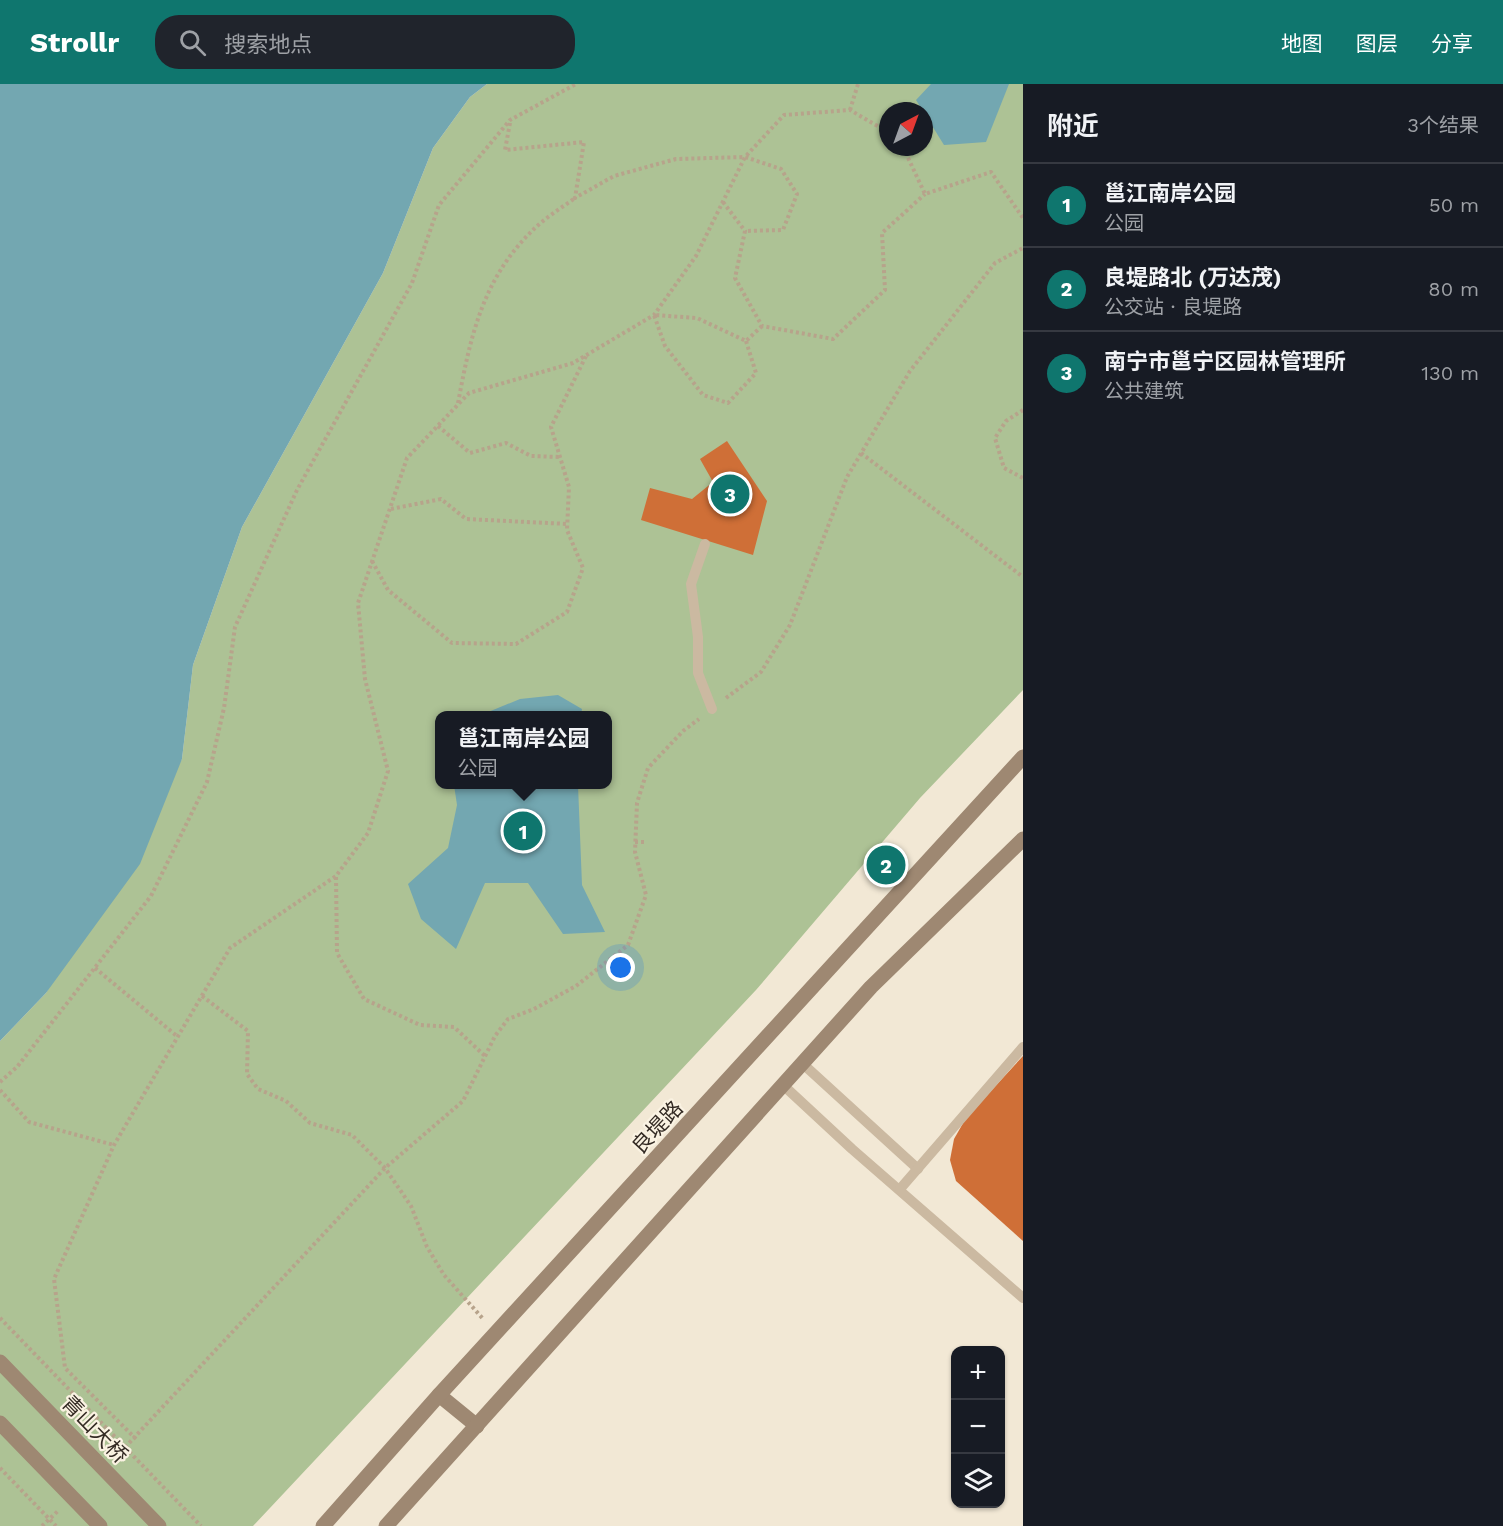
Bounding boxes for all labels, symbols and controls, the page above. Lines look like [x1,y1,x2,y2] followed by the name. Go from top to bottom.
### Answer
[155,15,575,69] search box
[30,26,119,59] text: Strollr
[176,26,209,59] icon: search
[1281,31,1323,56] text: 地图
[1356,31,1398,56] text: 图层
[1431,31,1473,56] text: 分享
[224,32,312,57] text: 搜索地点
[879,102,933,156] north arrow
[1047,111,1099,141] text: 附近
[1407,113,1479,137] text: 3个结果
[1104,181,1236,206] text: 邕江南岸公园
[1062,193,1071,217] text: 1
[1429,193,1479,217] text: 50 m
[1104,211,1144,235] text: 公园
[1104,265,1282,290] text: 良堤路北 (万达茂)
[1061,277,1072,301] text: 2
[1428,277,1479,301] text: 80 m
[1104,295,1242,319] text: 公交站 · 良堤路
[1104,349,1346,374] text: 南宁市邕宁区园林管理所
[1061,361,1072,385] text: 3
[1421,361,1479,385] text: 130 m
[1104,379,1184,403] text: 公共建筑
[710,472,750,516] pin: 3
[435,711,612,789] popup
[457,726,590,751] text: 邕江南岸公园
[457,756,497,780] text: 公园
[504,808,542,854] pin: 1
[866,842,906,888] pin: 2
[606,953,635,982] your location
[626,1095,688,1159] street label: 良堤路
[951,1346,1005,1508] map controls
[951,1346,1005,1400] button: +
[57,1390,133,1468] street label: 青山大桥
[951,1400,1005,1454] button: −
[951,1454,1005,1508] button: layers

